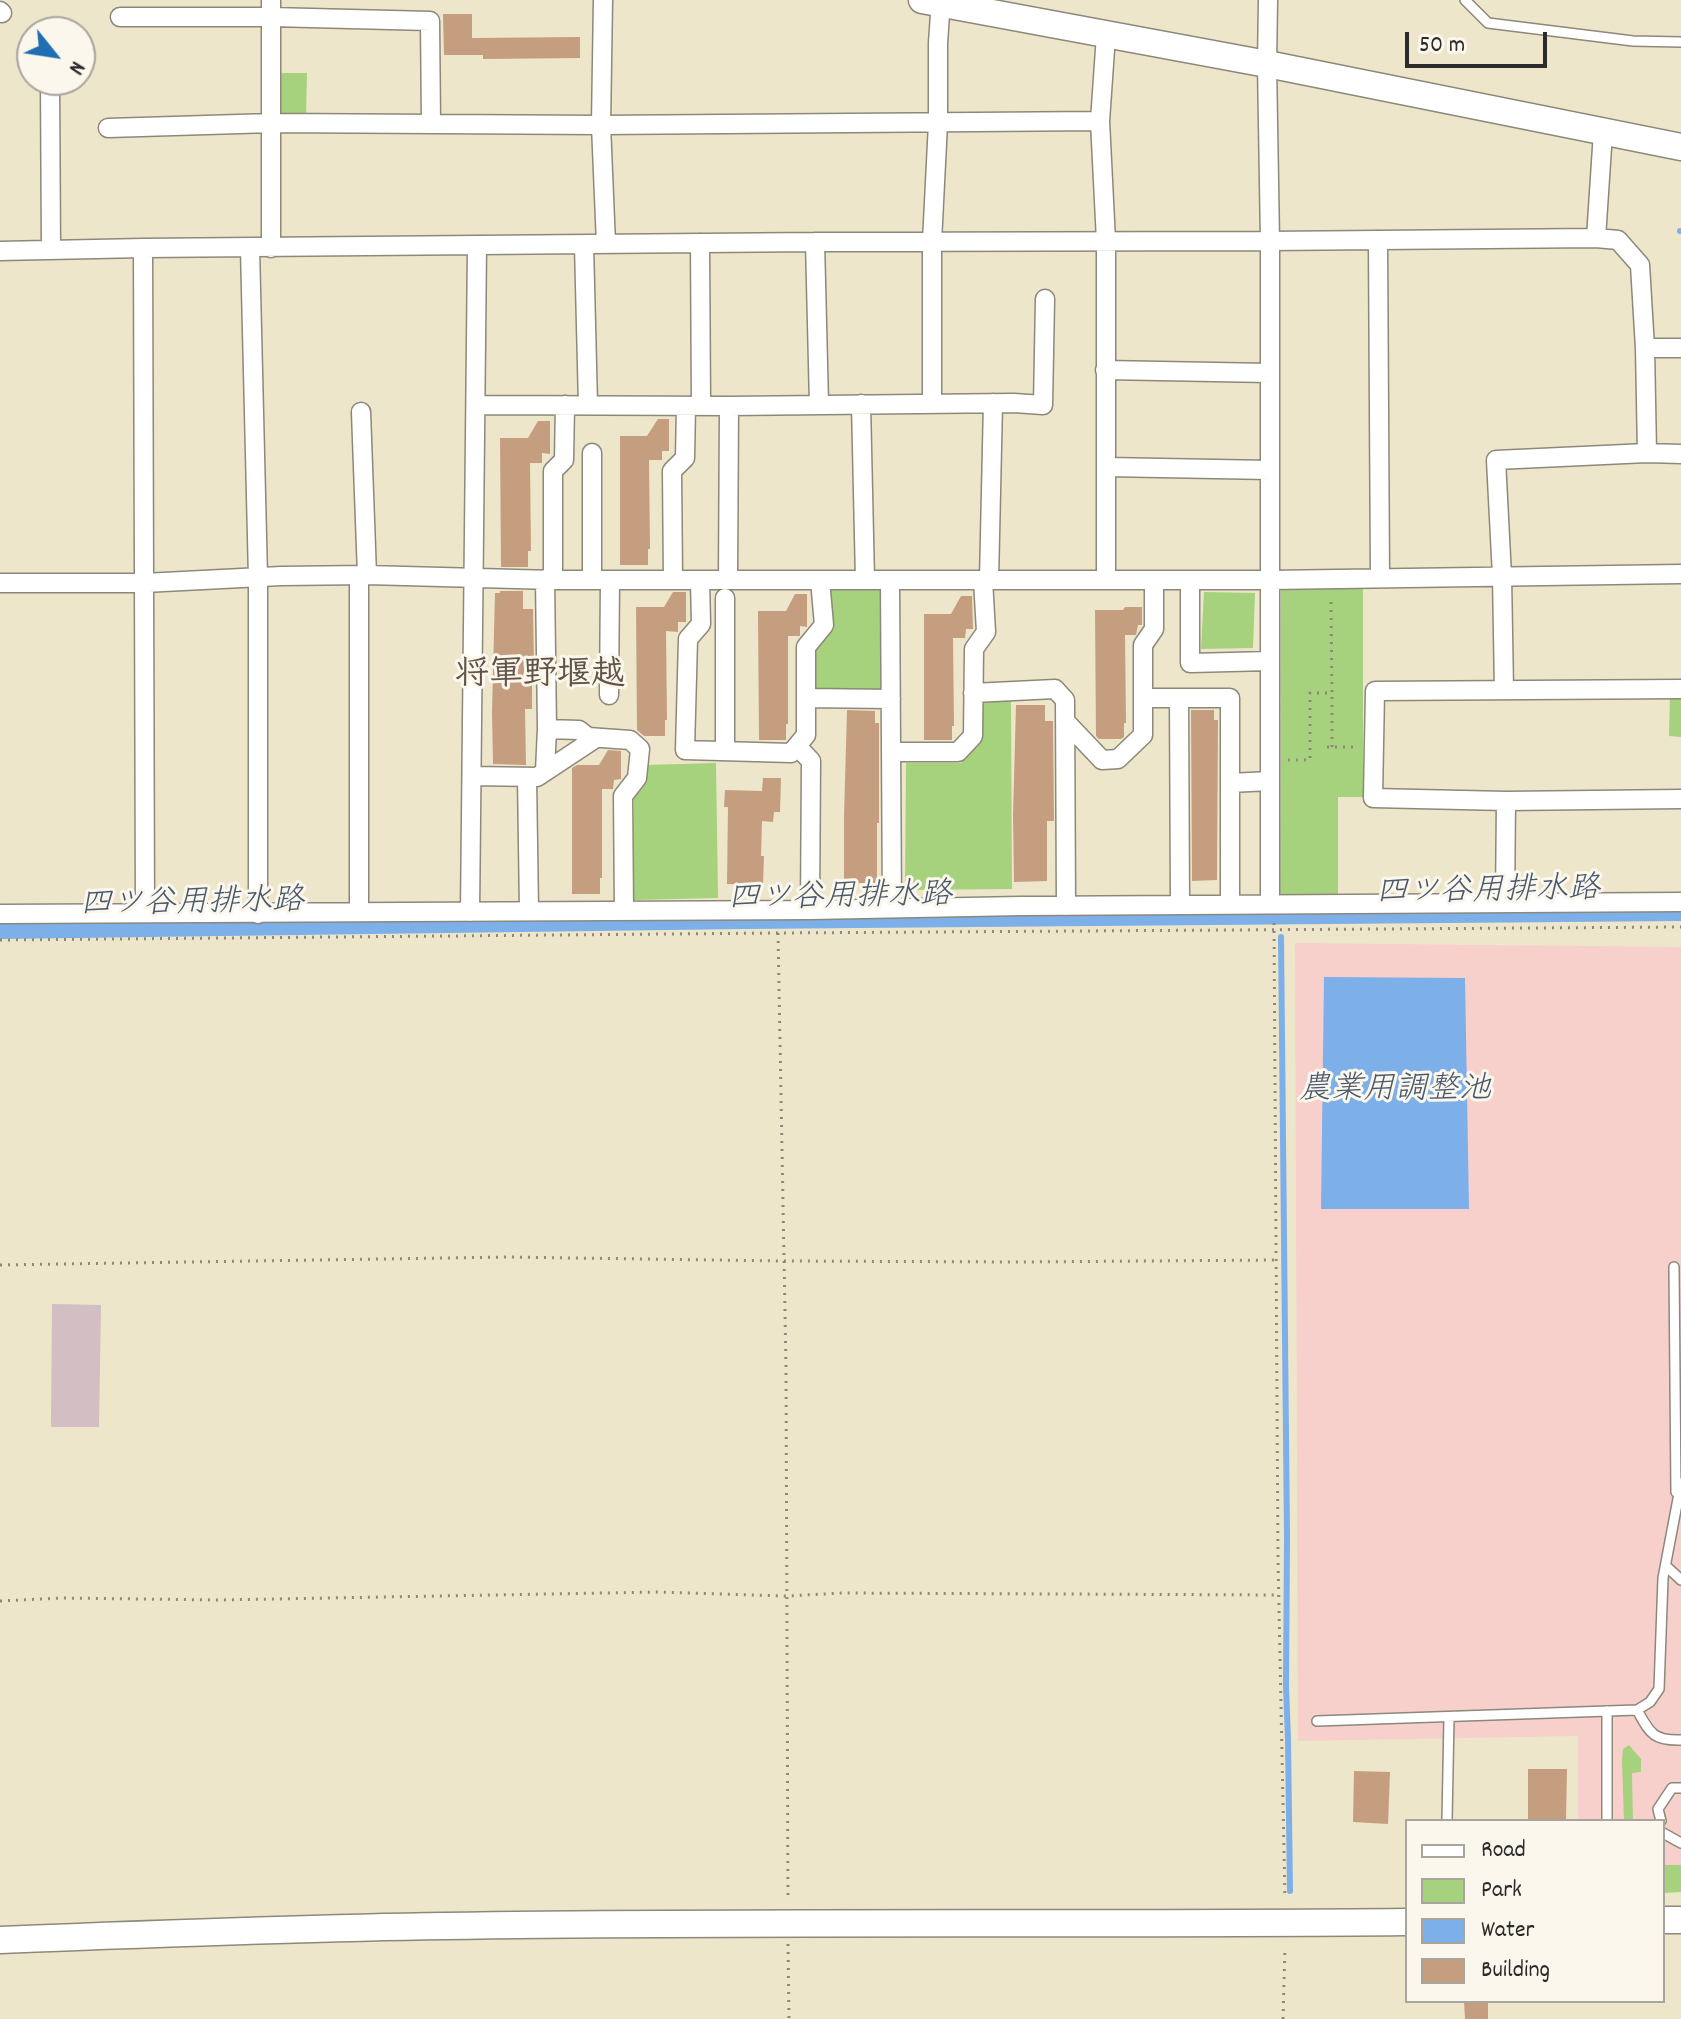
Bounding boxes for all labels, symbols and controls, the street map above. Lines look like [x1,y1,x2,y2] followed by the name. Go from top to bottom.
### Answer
[16,16,96,96] north arrow
[1409,16,1551,66] scale bar
[1419,29,1465,63] text: 50 m
[59,55,92,80] text: N
[455,658,625,698] district label: 将軍野堰越
[1376,873,1600,915] water label: 四ツ谷用排水路
[728,879,952,921] water label: 四ツ谷用排水路
[80,885,304,927] water label: 四ツ谷用排水路
[1299,1074,1491,1112] water label: 農業用調整池
[1405,1819,1665,2003] legend
[1481,1834,1526,1868] text: Road
[1481,1874,1522,1908] text: Park
[1481,1914,1534,1948] text: Water
[1481,1954,1550,1988] text: Building

